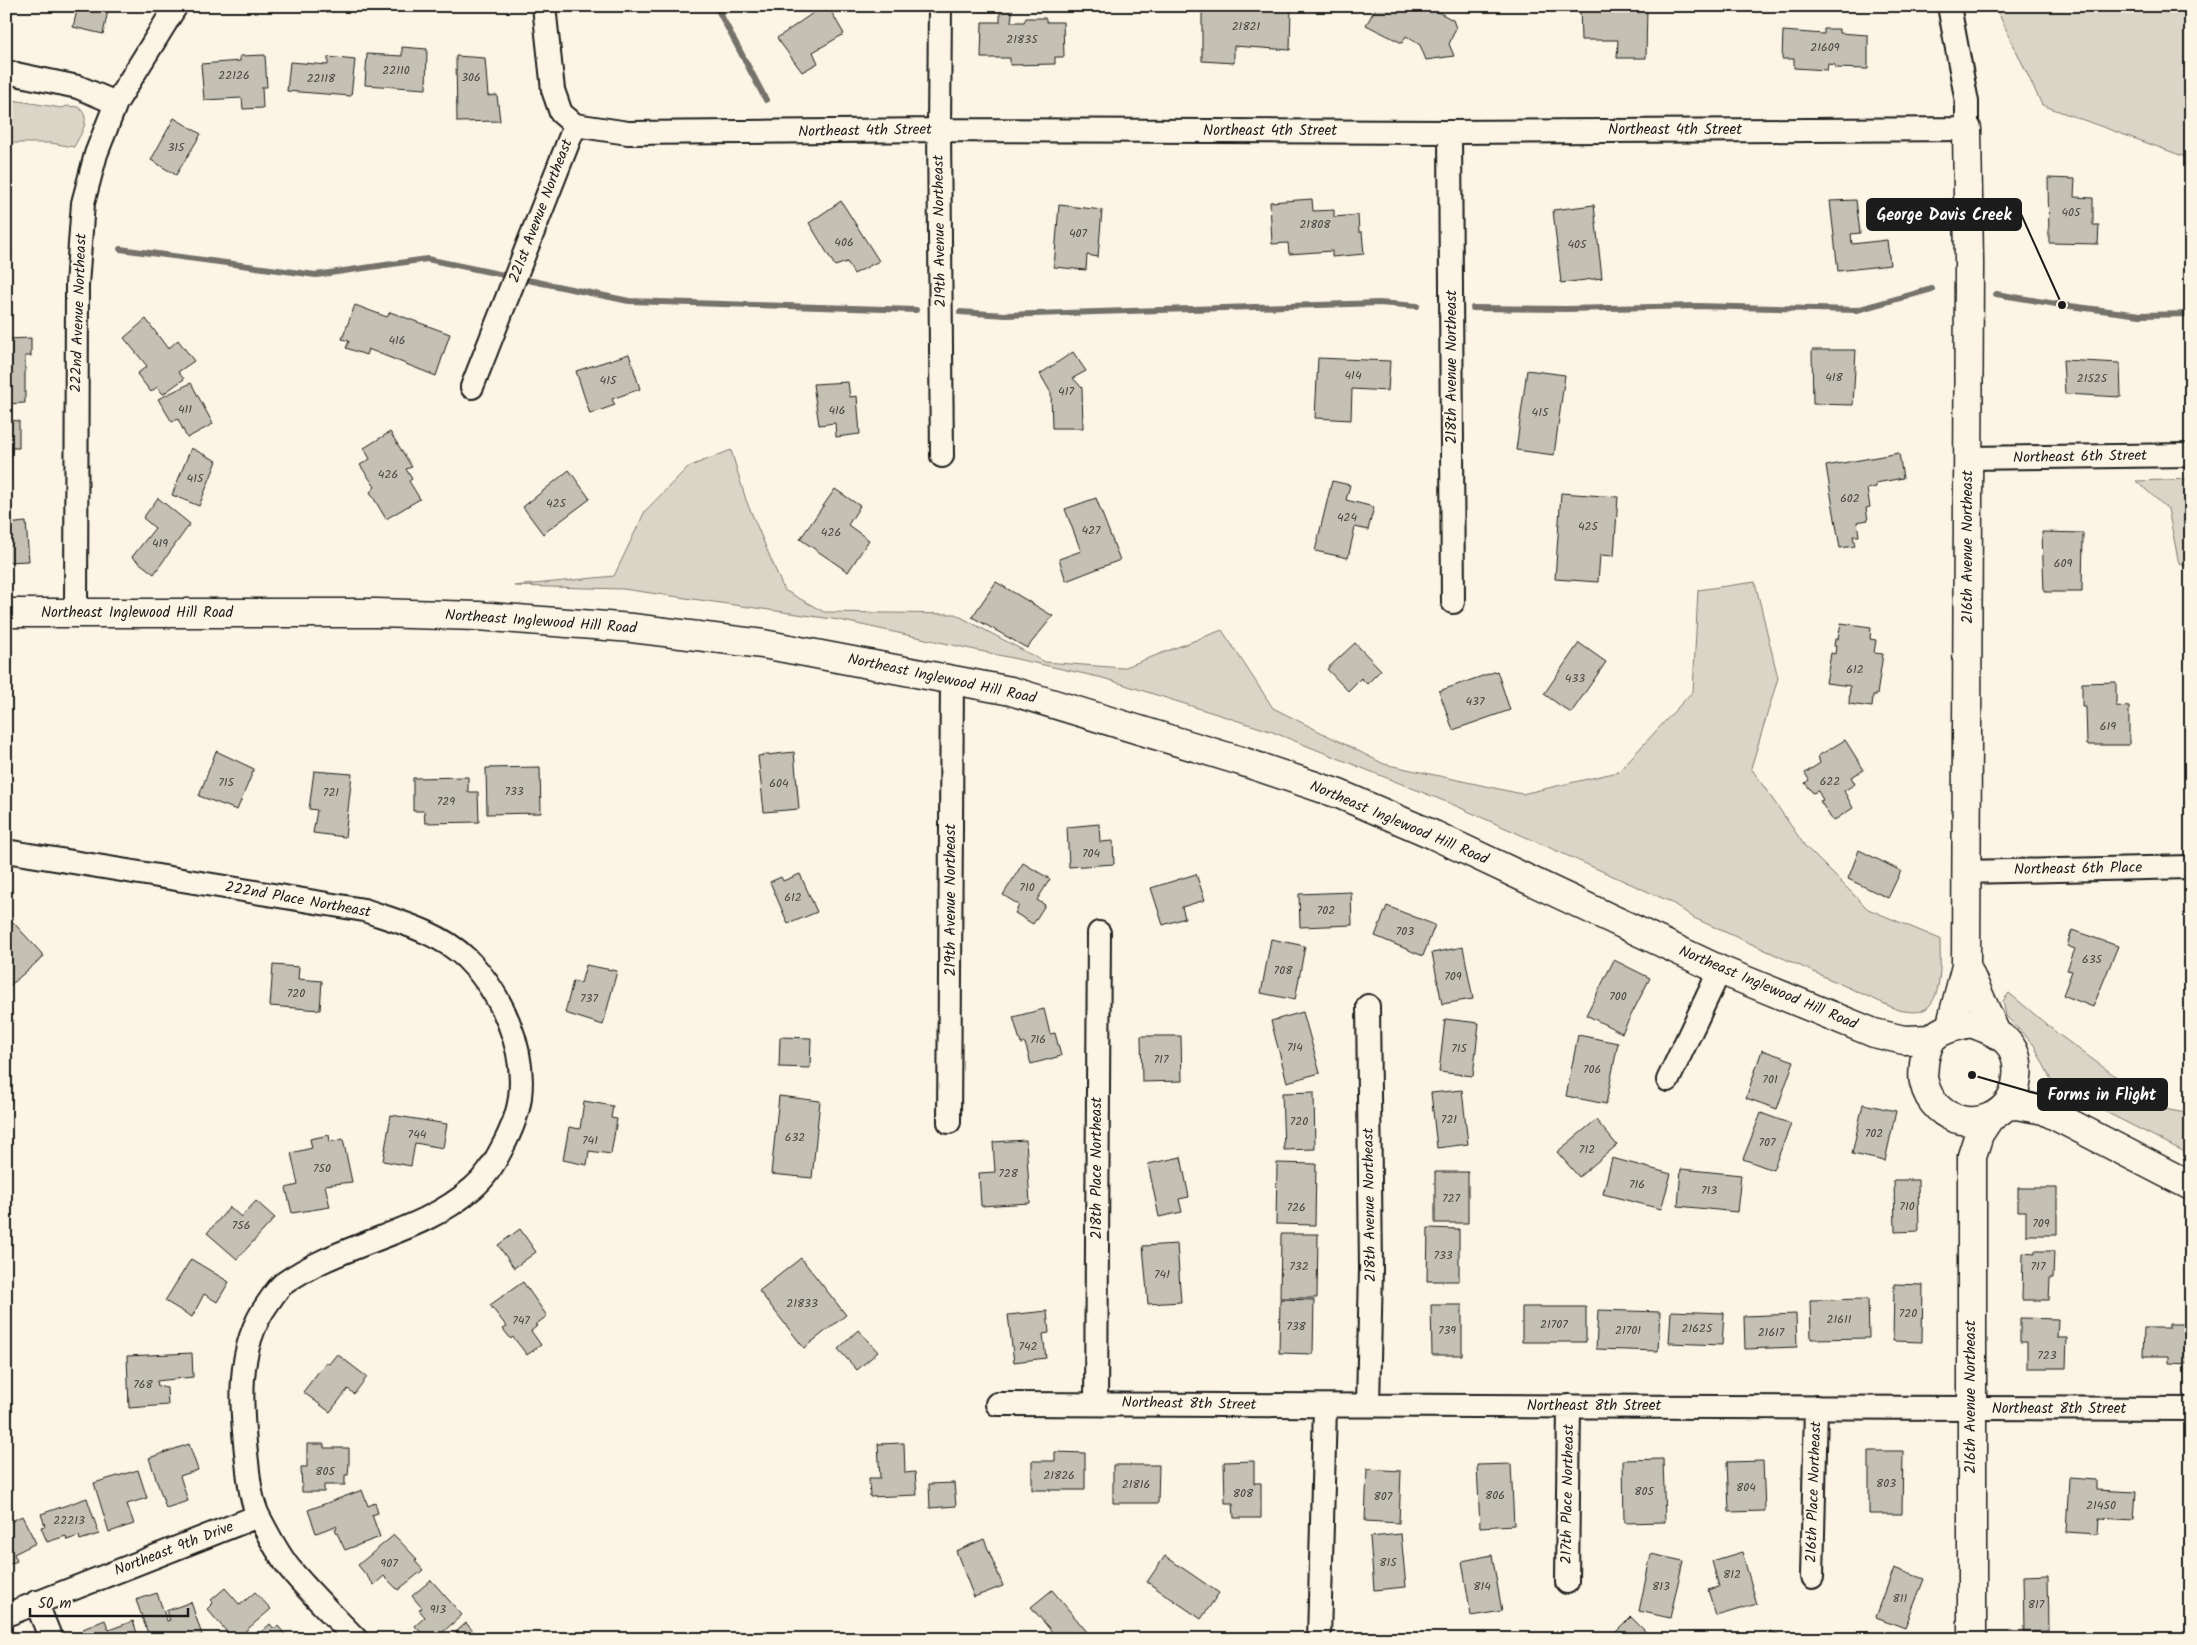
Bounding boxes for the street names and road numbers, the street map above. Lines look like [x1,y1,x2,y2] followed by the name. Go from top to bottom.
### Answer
[798,118,932,144] street label: Northeast 4th Street
[1608,118,1742,142] street label: Northeast 4th Street
[1203,119,1337,143] street label: Northeast 4th Street
[503,135,580,286] street label: 221st Avenue Northeast
[927,154,953,307] street label: 219th Avenue Northeast
[64,233,94,393] street label: 222nd Avenue Northeast
[1440,290,1464,444] street label: 218th Avenue Northeast
[2013,444,2147,470] street label: Northeast 6th Street
[1956,470,1980,624] street label: 216th Avenue Northeast
[41,601,234,625] street label: Northeast Inglewood Hill Road
[444,603,638,641] street label: Northeast Inglewood Hill Road
[846,647,1039,711] street label: Northeast Inglewood Hill Road
[1306,774,1493,872] street label: Northeast Inglewood Hill Road
[939,824,963,976] street label: 219th Avenue Northeast
[2014,856,2143,882] street label: Northeast 6th Place
[223,875,373,925] street label: 222nd Place Northeast
[1675,939,1862,1037] street label: Northeast Inglewood Hill Road
[1085,1097,1109,1239] street label: 218th Place Northeast
[1357,1127,1383,1282] street label: 218th Avenue Northeast
[1959,1320,1983,1474] street label: 216th Avenue Northeast
[1121,1391,1257,1417] street label: Northeast 8th Street
[1527,1394,1662,1418] street label: Northeast 8th Street
[1992,1397,2127,1421] street label: Northeast 8th Street
[1800,1421,1828,1563] street label: 216th Place Northeast
[1555,1423,1581,1564] street label: 217th Place Northeast
[111,1515,237,1583] street label: Northeast 9th Drive

